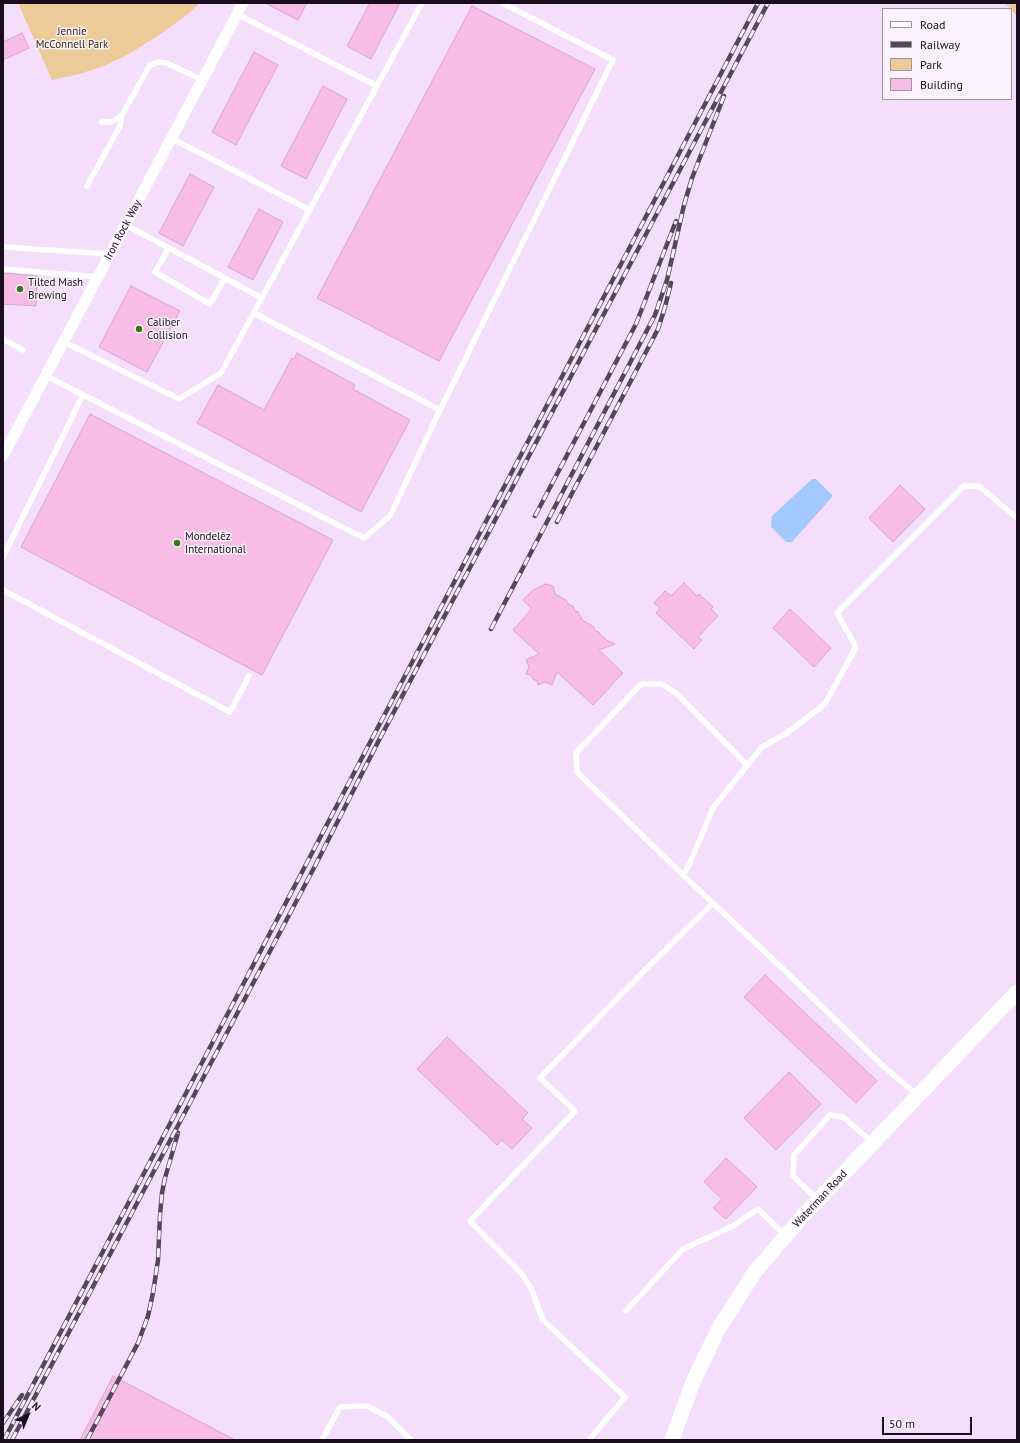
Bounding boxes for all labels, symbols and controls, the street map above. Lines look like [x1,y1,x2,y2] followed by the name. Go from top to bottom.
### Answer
[882,8,1012,100] legend
[920,17,945,32] text: Road
[36,25,108,51] park label: Jennie McConnell Park
[920,37,960,52] text: Railway
[920,57,942,72] text: Park
[920,77,963,92] text: Building
[102,198,144,262] street label: Iron Rock Way
[28,276,83,302] place label: Tilted Mash Brewing
[15,284,25,294] marker: Tilted Mash Brewing
[147,316,188,342] place label: Caliber Collision
[134,324,144,334] marker: Caliber Collision
[185,530,246,556] place label: Mondelēz International
[172,538,182,548] marker: Mondelēz International
[790,1168,850,1230] street label: Waterman Road
[8,1395,48,1435] north arrow
[29,1399,44,1414] text: N
[884,1409,974,1435] scale bar
[889,1416,915,1431] text: 50 m

